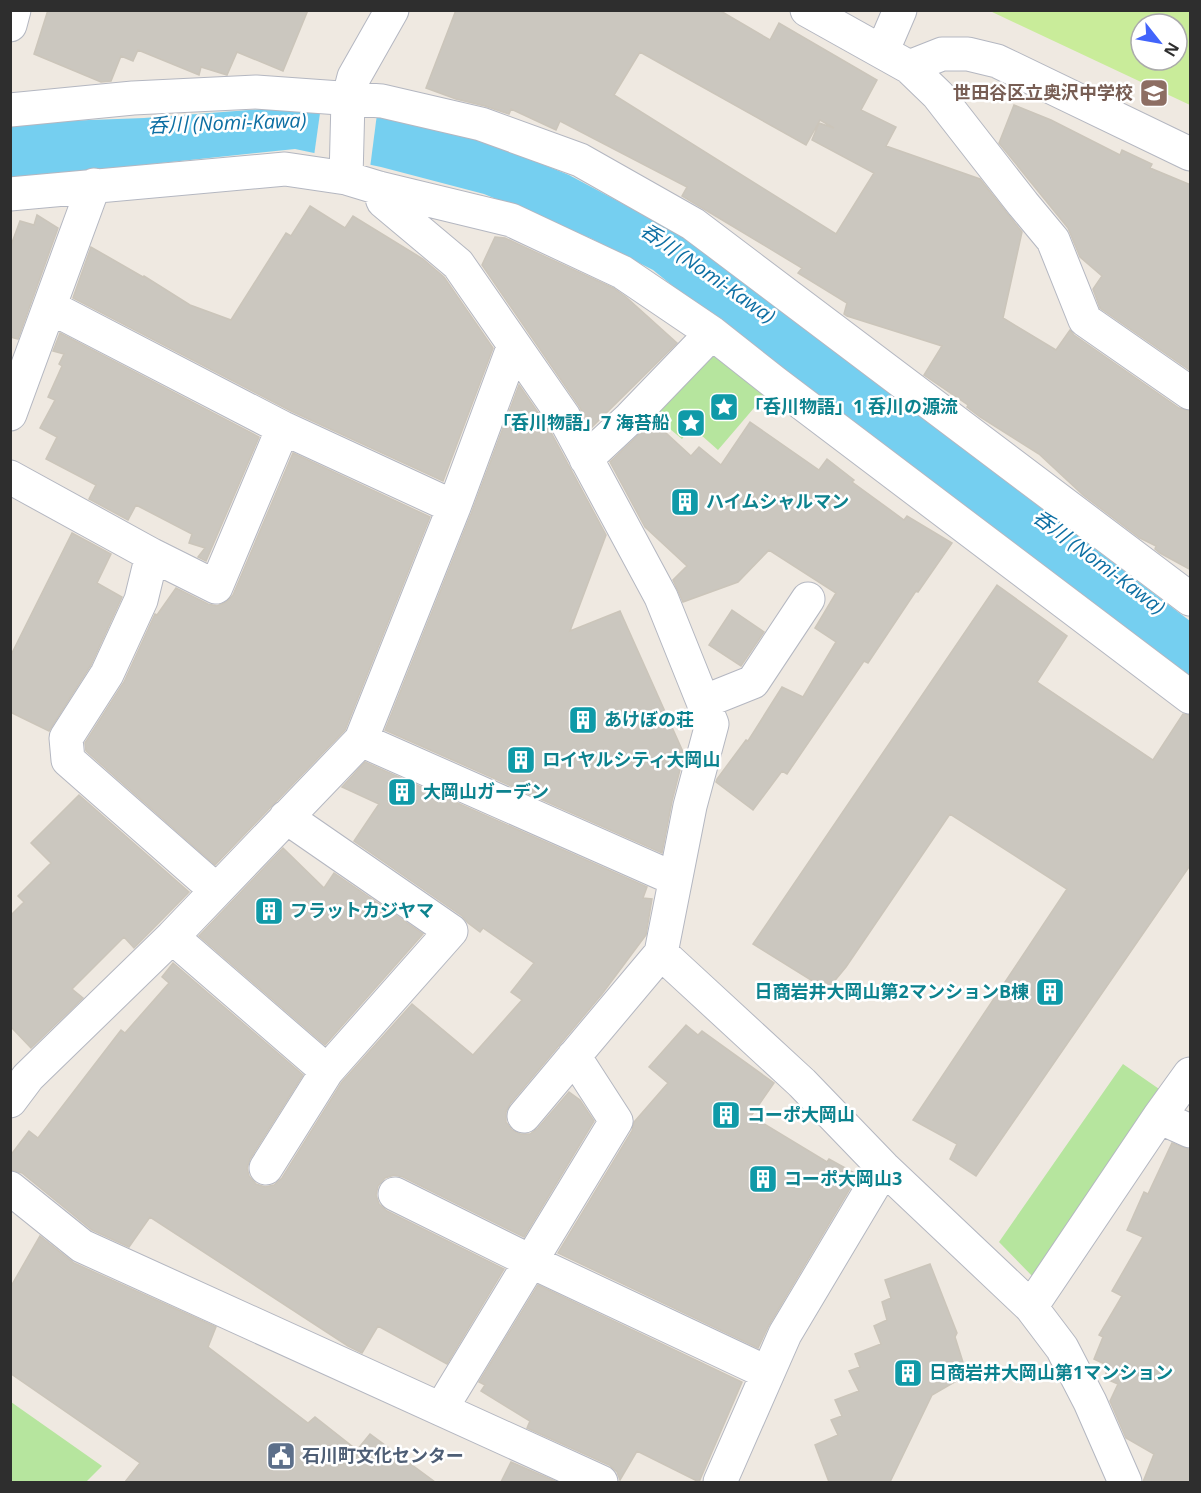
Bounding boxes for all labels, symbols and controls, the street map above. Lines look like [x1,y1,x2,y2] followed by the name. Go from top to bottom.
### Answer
[1129,12,1189,72] north arrow
[1159,38,1185,61] text: N
[1138,77,1170,109] school or university icon: 世田谷区立奥沢中学校
[953,80,1133,104] place label: 世田谷区立奥沢中学校
[147,106,307,139] water label: 呑川 (Nomi-Kawa)
[636,216,781,329] water label: 呑川 (Nomi-Kawa)
[708,391,740,423] place icon: 「呑川物語」1 呑川の源流
[745,394,958,418] place label: 「呑川物語」1 呑川の源流
[675,407,707,439] place icon: 「呑川物語」7 海苔船
[493,410,670,434] place label: 「呑川物語」7 海苔船
[669,486,701,518] building icon: ハイムシャルマン
[706,489,849,513] place label: ハイムシャルマン
[1028,503,1171,620] water label: 呑川 (Nomi-Kawa)
[567,704,599,736] building icon: あけぼの荘
[604,707,694,731] place label: あけぼの荘
[505,744,537,776] building icon: ロイヤルシティ大岡山
[542,747,720,771] place label: ロイヤルシティ大岡山
[386,776,418,808] building icon: 大岡山ガーデン
[423,779,549,803] place label: 大岡山ガーデン
[253,895,285,927] building icon: フラットカジヤマ
[290,898,434,922] place label: フラットカジヤマ
[1034,976,1066,1008] building icon: 日商岩井大岡山第2マンションB棟
[755,979,1029,1003] place label: 日商岩井大岡山第2マンションB棟
[710,1099,742,1131] building icon: コーポ大岡山
[747,1102,855,1126] place label: コーポ大岡山
[747,1163,779,1195] building icon: コーポ大岡山3
[784,1166,902,1190] place label: コーポ大岡山3
[892,1357,924,1389] building icon: 日商岩井大岡山第1マンション
[929,1360,1173,1384] place label: 日商岩井大岡山第1マンション
[265,1440,297,1472] public building icon: 石川町文化センター
[302,1443,464,1467] place label: 石川町文化センター

